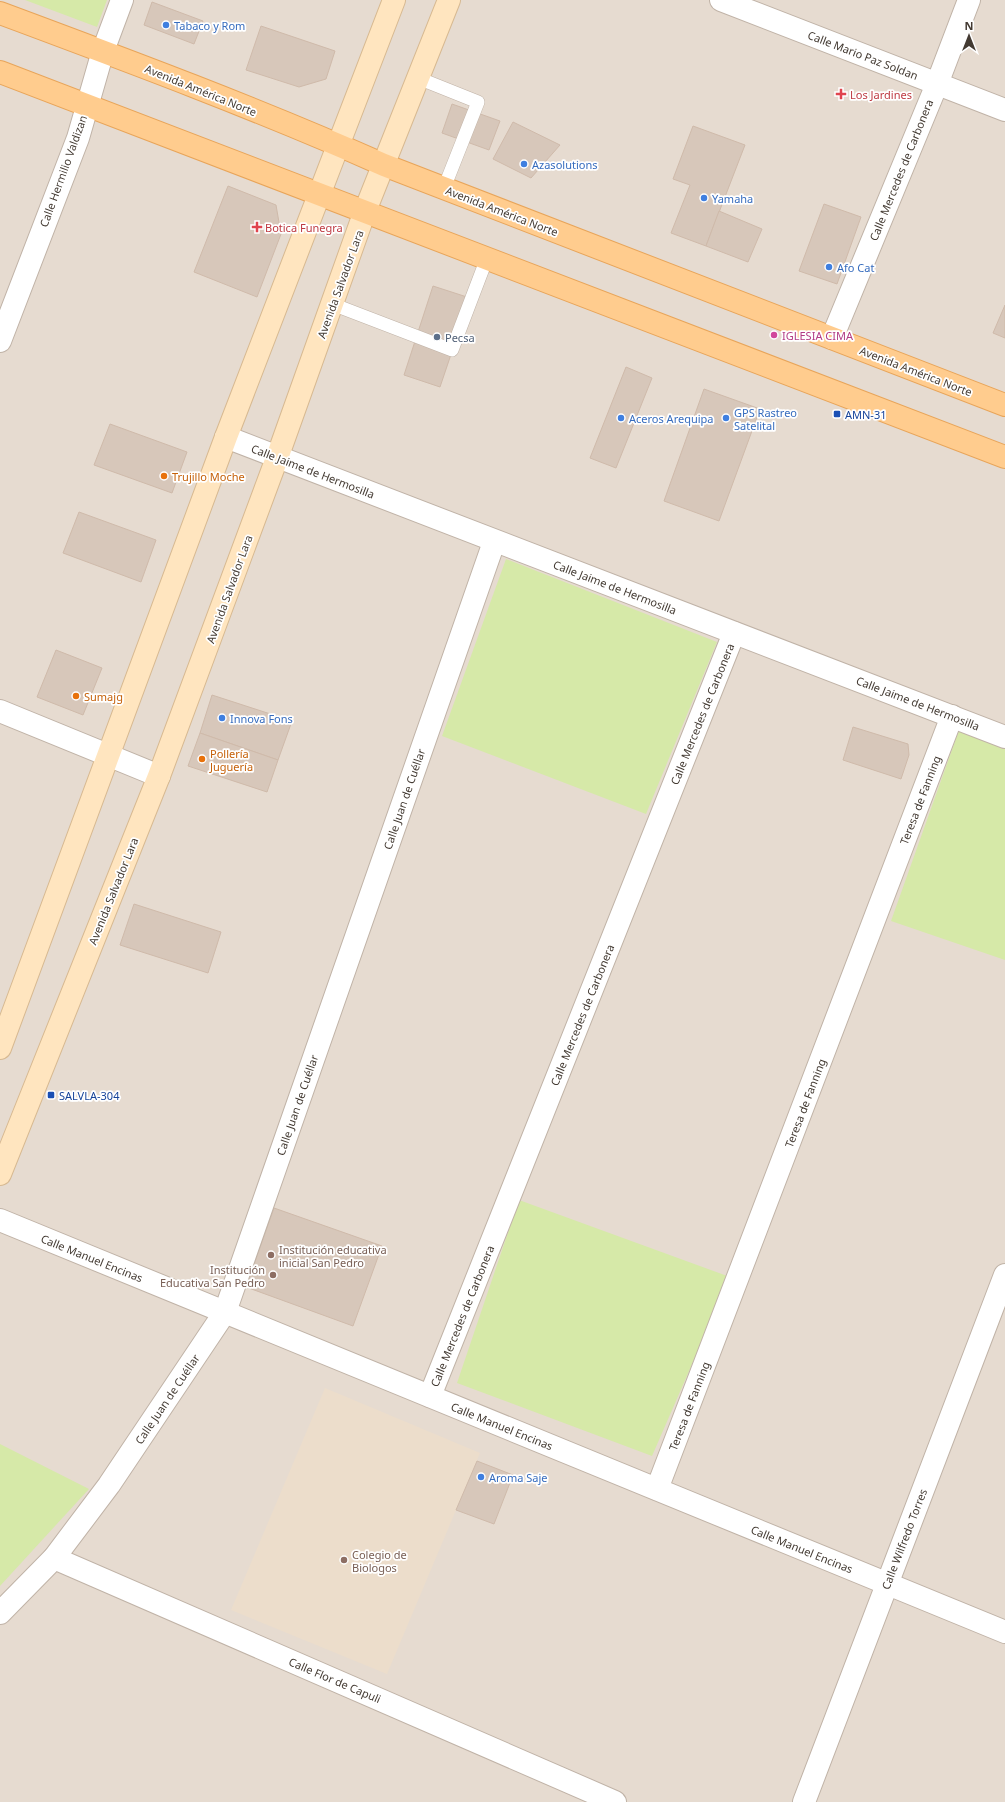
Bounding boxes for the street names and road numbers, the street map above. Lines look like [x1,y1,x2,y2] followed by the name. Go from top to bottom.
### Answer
[806,27,920,83] street label: Calle Mario Paz Soldan
[143,61,259,119] street label: Avenida América Norte
[866,97,936,243] street label: Calle Mercedes de Carbonera
[36,113,90,229] street label: Calle Hermilio Valdizan
[444,183,560,239] street label: Avenida América Norte
[313,228,367,340] street label: Avenida Salvador Lara
[858,343,974,399] street label: Avenida América Norte
[249,441,377,501] street label: Calle Jaime de Hermosilla
[202,533,256,645] street label: Avenida Salvador Lara
[551,557,679,617] street label: Calle Jaime de Hermosilla
[667,641,737,787] street label: Calle Mercedes de Carbonera
[854,673,982,733] street label: Calle Jaime de Hermosilla
[380,746,428,851] street label: Calle Juan de Cuéllar
[896,753,944,847] street label: Teresa de Fanning
[85,835,141,947] street label: Avenida Salvador Lara
[547,942,617,1088] street label: Calle Mercedes de Carbonera
[273,1052,321,1157] street label: Calle Juan de Cuéllar
[781,1056,829,1150] street label: Teresa de Fanning
[39,1231,145,1285] street label: Calle Manuel Encinas
[427,1243,497,1389] street label: Calle Mercedes de Carbonera
[131,1351,203,1447] street label: Calle Juan de Cuéllar
[665,1359,713,1453] street label: Teresa de Fanning
[449,1399,555,1453] street label: Calle Manuel Encinas
[878,1487,930,1591] street label: Calle Wilfredo Torres
[749,1522,855,1576] street label: Calle Manuel Encinas
[287,1654,383,1706] street label: Calle Flor de Capuli

